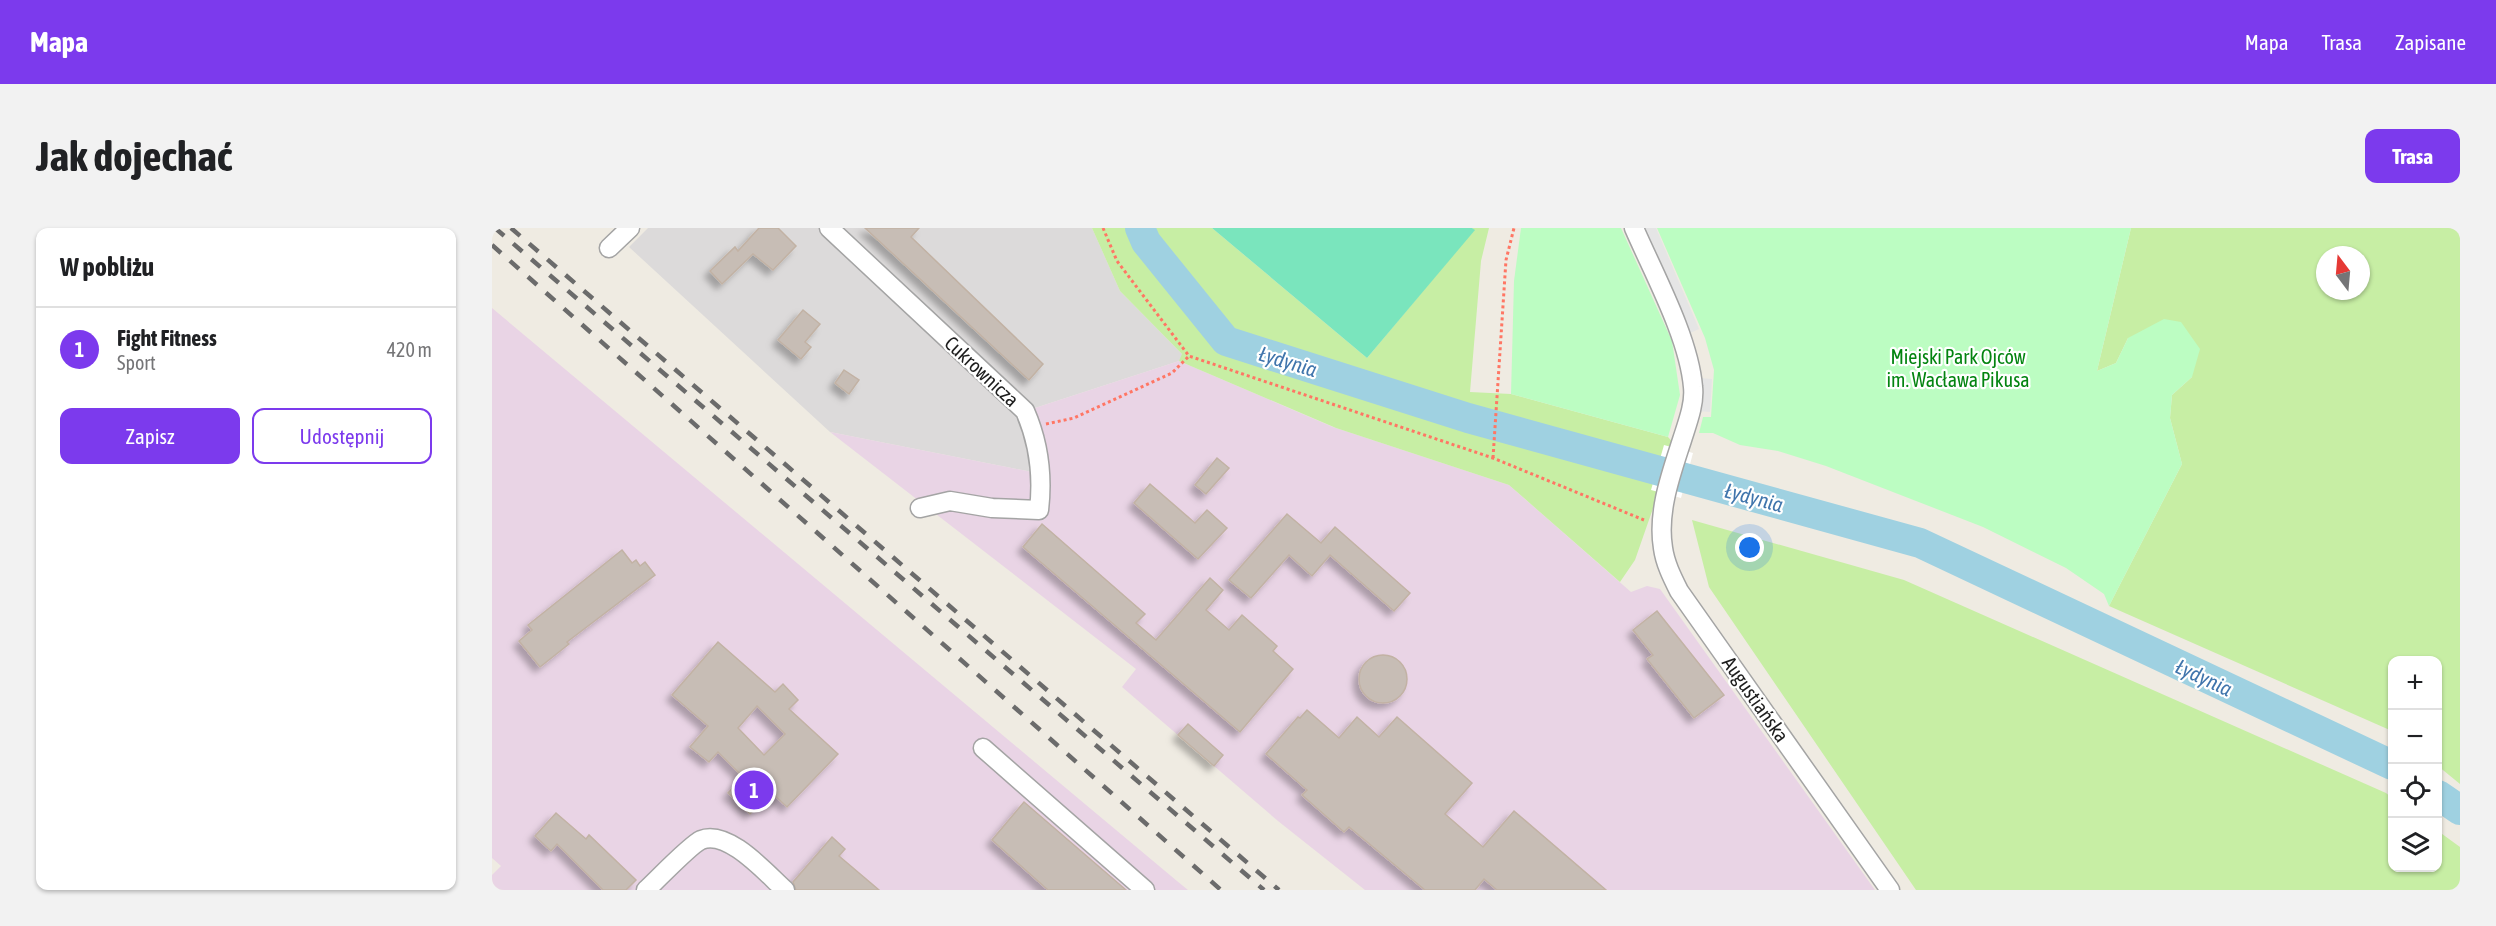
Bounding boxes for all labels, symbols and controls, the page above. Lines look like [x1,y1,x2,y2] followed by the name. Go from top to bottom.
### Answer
[30,26,88,58] text: Mapa
[2245,30,2288,54] text: Mapa
[2321,30,2362,54] text: Trasa
[2395,30,2466,54] text: Zapisane
[2365,129,2460,183] button: Trasa
[36,132,232,180] text: Jak dojechać
[2316,246,2370,300] north arrow
[60,252,154,282] text: W pobliżu
[117,325,217,351] text: Fight Fitness
[940,331,1024,411] street label: Cukrownicza
[75,338,84,361] text: 1
[387,338,432,361] text: 420 m
[1256,341,1320,381] water label: Łydynia
[1886,345,2030,391] park label: Miejski Park Ojców im. Wacława Pikusa
[117,351,156,374] text: Sport
[60,408,240,464] button: Zapisz
[252,408,432,464] button: Udostępnij
[1722,478,1786,516] water label: Łydynia
[1735,533,1764,562] your location
[1718,652,1794,746] street label: Augustiańska
[2172,654,2236,701] water label: Łydynia
[2388,656,2442,872] map controls
[2388,656,2442,710] button: +
[2388,710,2442,764] button: −
[2388,764,2442,818] button: locate
[734,768,774,812] pin: 1
[2388,818,2442,872] button: layers

